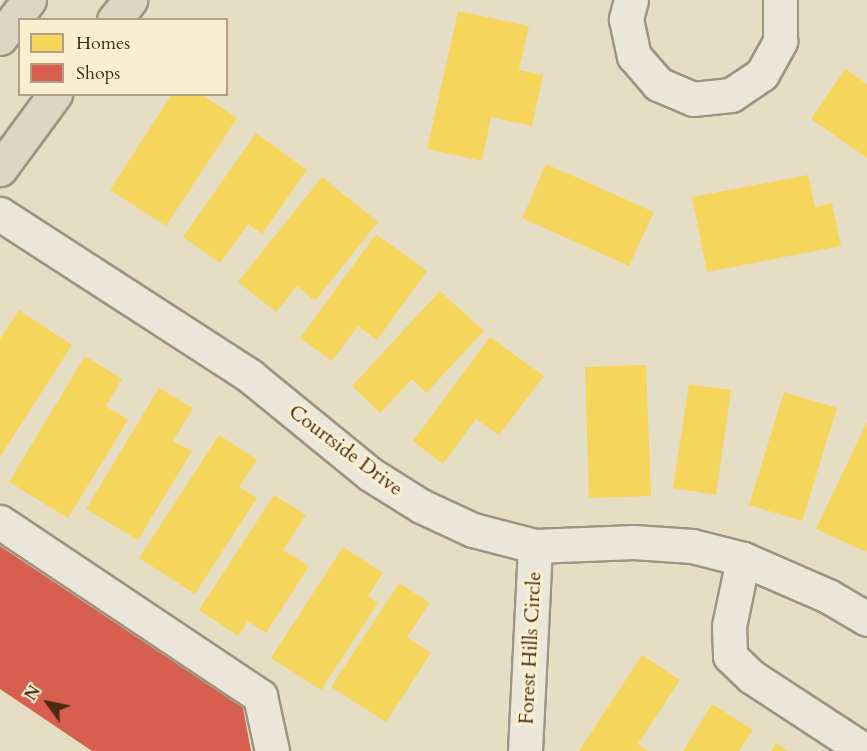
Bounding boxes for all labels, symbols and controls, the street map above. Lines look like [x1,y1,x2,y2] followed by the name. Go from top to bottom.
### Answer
[18,18,228,96] legend
[76,31,130,56] text: Homes
[76,61,120,86] text: Shops
[284,399,408,501] street label: Courtside Drive
[514,571,546,725] street label: Forest Hills Circle
[18,673,78,733] north arrow
[20,681,46,705] text: N

